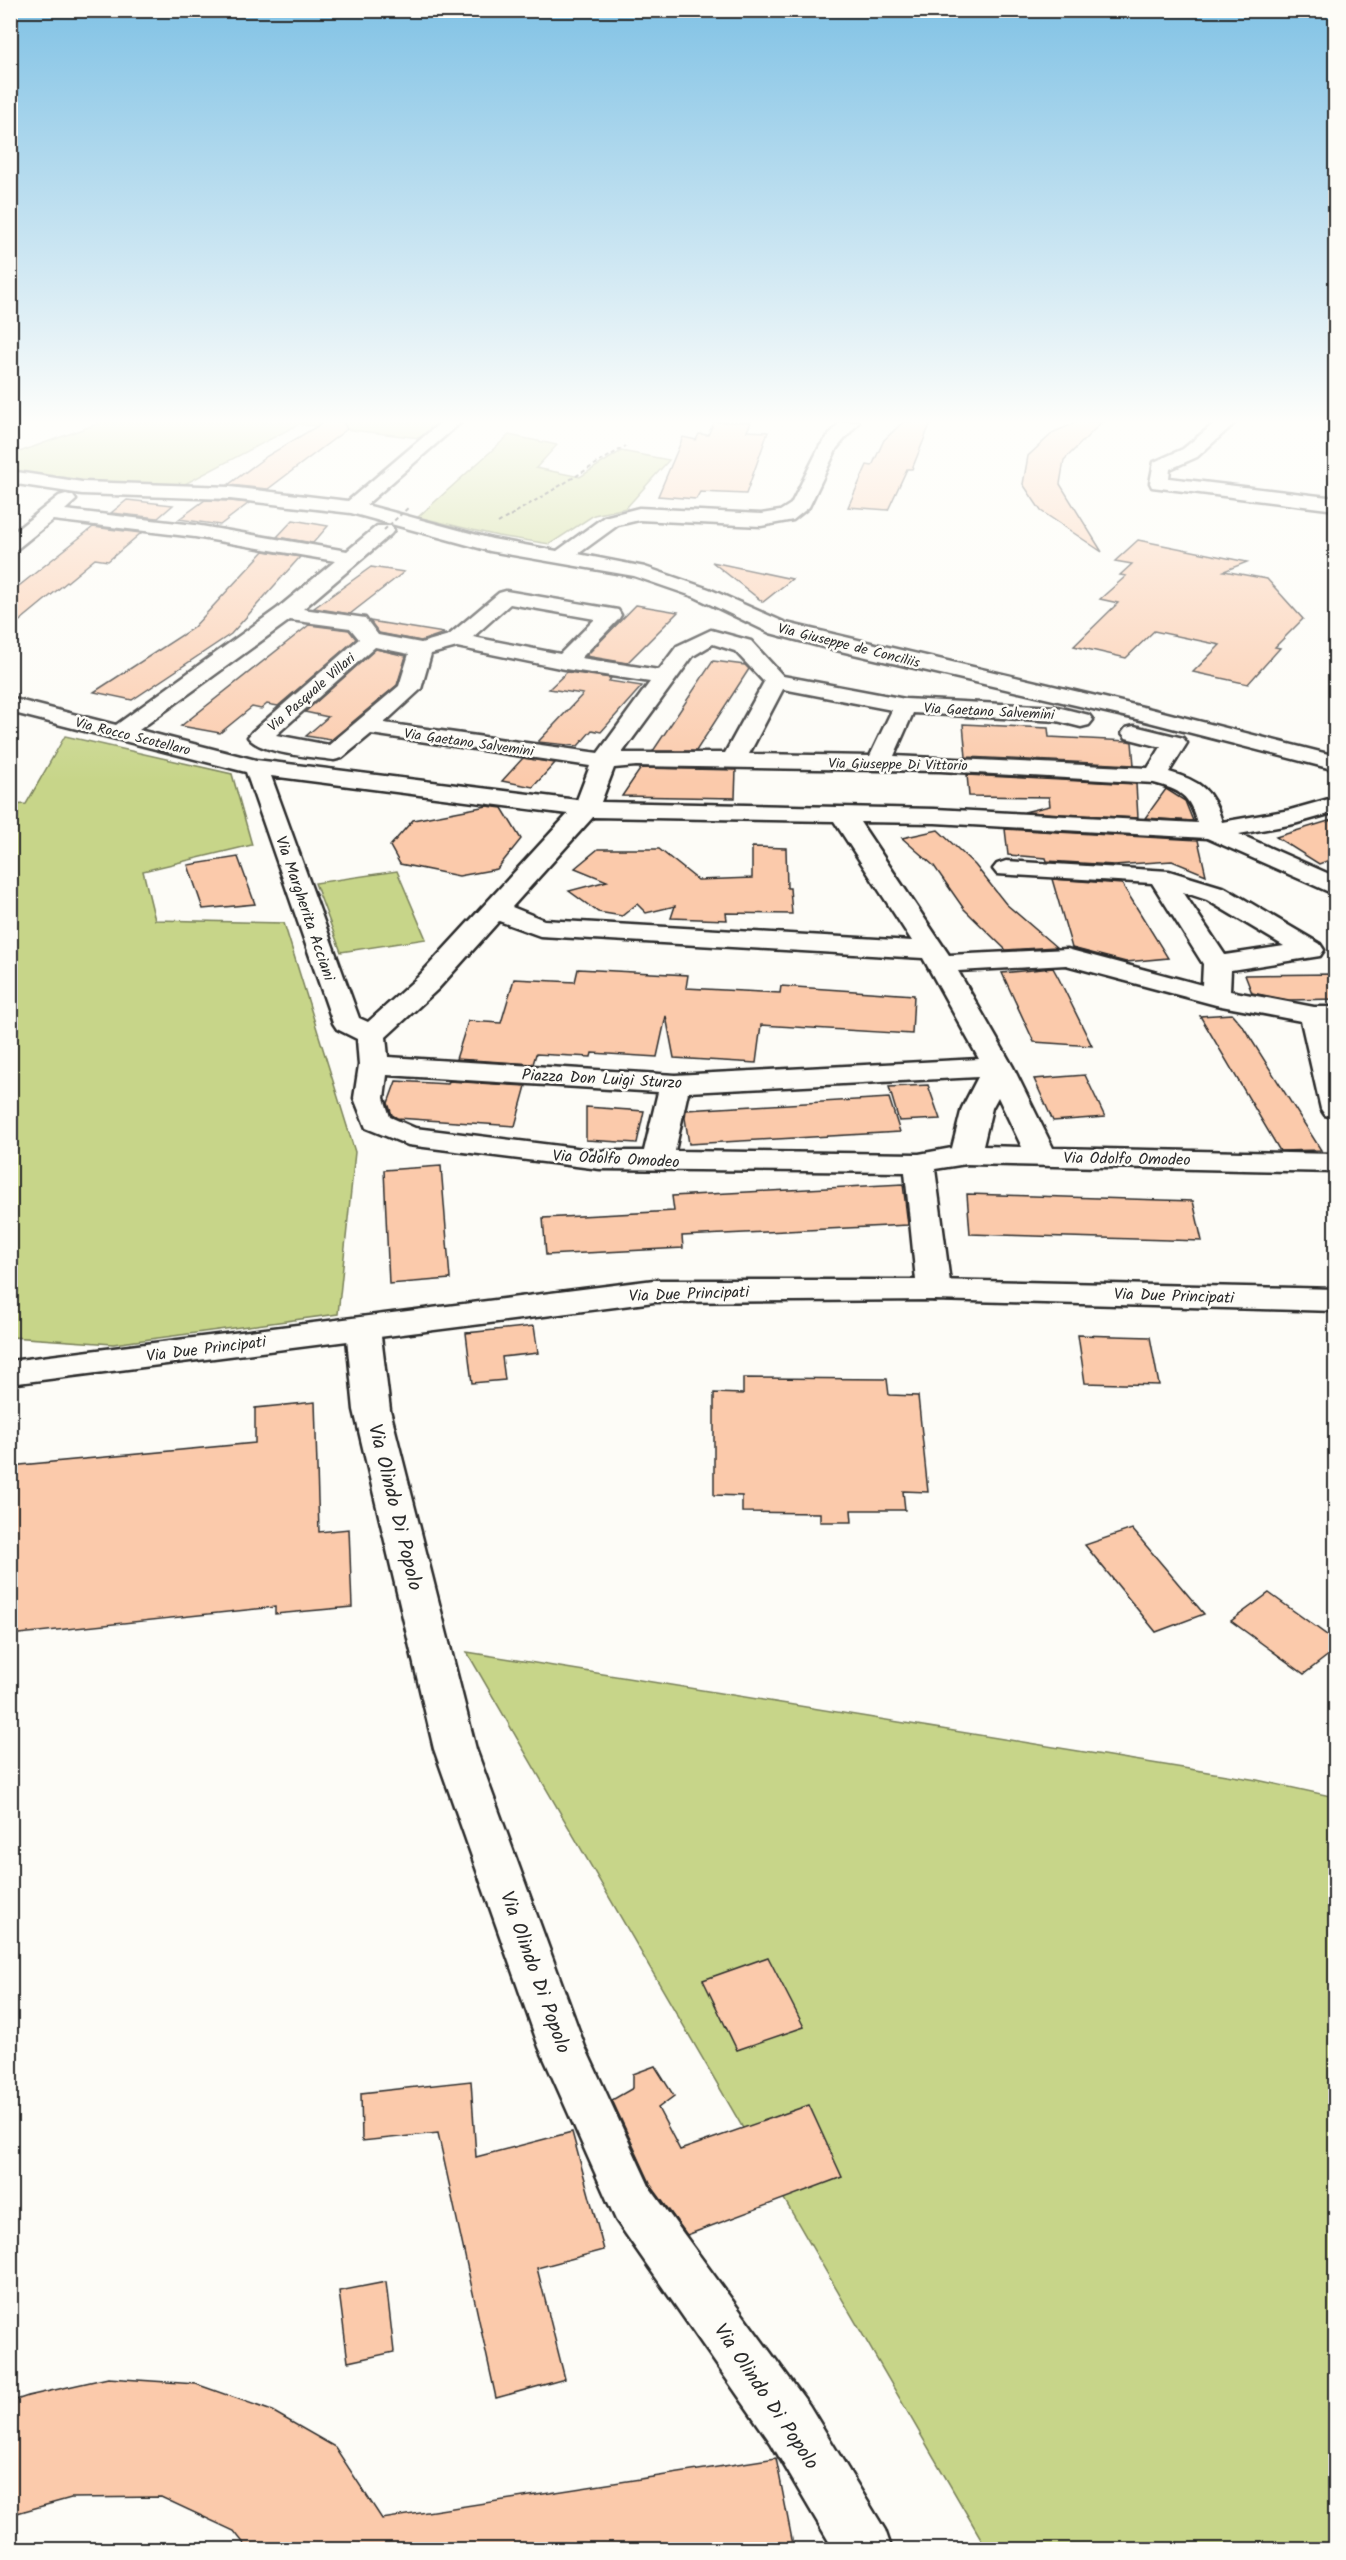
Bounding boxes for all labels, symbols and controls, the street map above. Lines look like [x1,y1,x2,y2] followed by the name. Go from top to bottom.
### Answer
[775,618,922,674] street label: Via Giuseppe de Conciliis
[263,648,361,737] street label: Via Pasquale Villari
[923,698,1055,726] street label: Via Gaetano Salvemini
[73,712,193,762] street label: Via Rocco Scotellaro
[403,723,536,763] street label: Via Gaetano Salvemini
[828,753,968,777] street label: Via Giuseppe Di Vittorio
[268,833,342,985] street label: Via Margherita Acciani
[521,1063,683,1096] street label: Piazza Don Luigi Sturzo
[552,1144,680,1175] street label: Via Odolfo Omodeo
[1063,1146,1191,1173] street label: Via Odolfo Omodeo
[629,1280,751,1309] street label: Via Due Principati
[1113,1282,1236,1311] street label: Via Due Principati
[145,1330,269,1369] street label: Via Due Principati
[358,1421,430,1594] street label: Via Olindo Di Popolo
[490,1887,578,2058] street label: Via Olindo Di Popolo
[704,2317,826,2477] street label: Via Olindo Di Popolo

